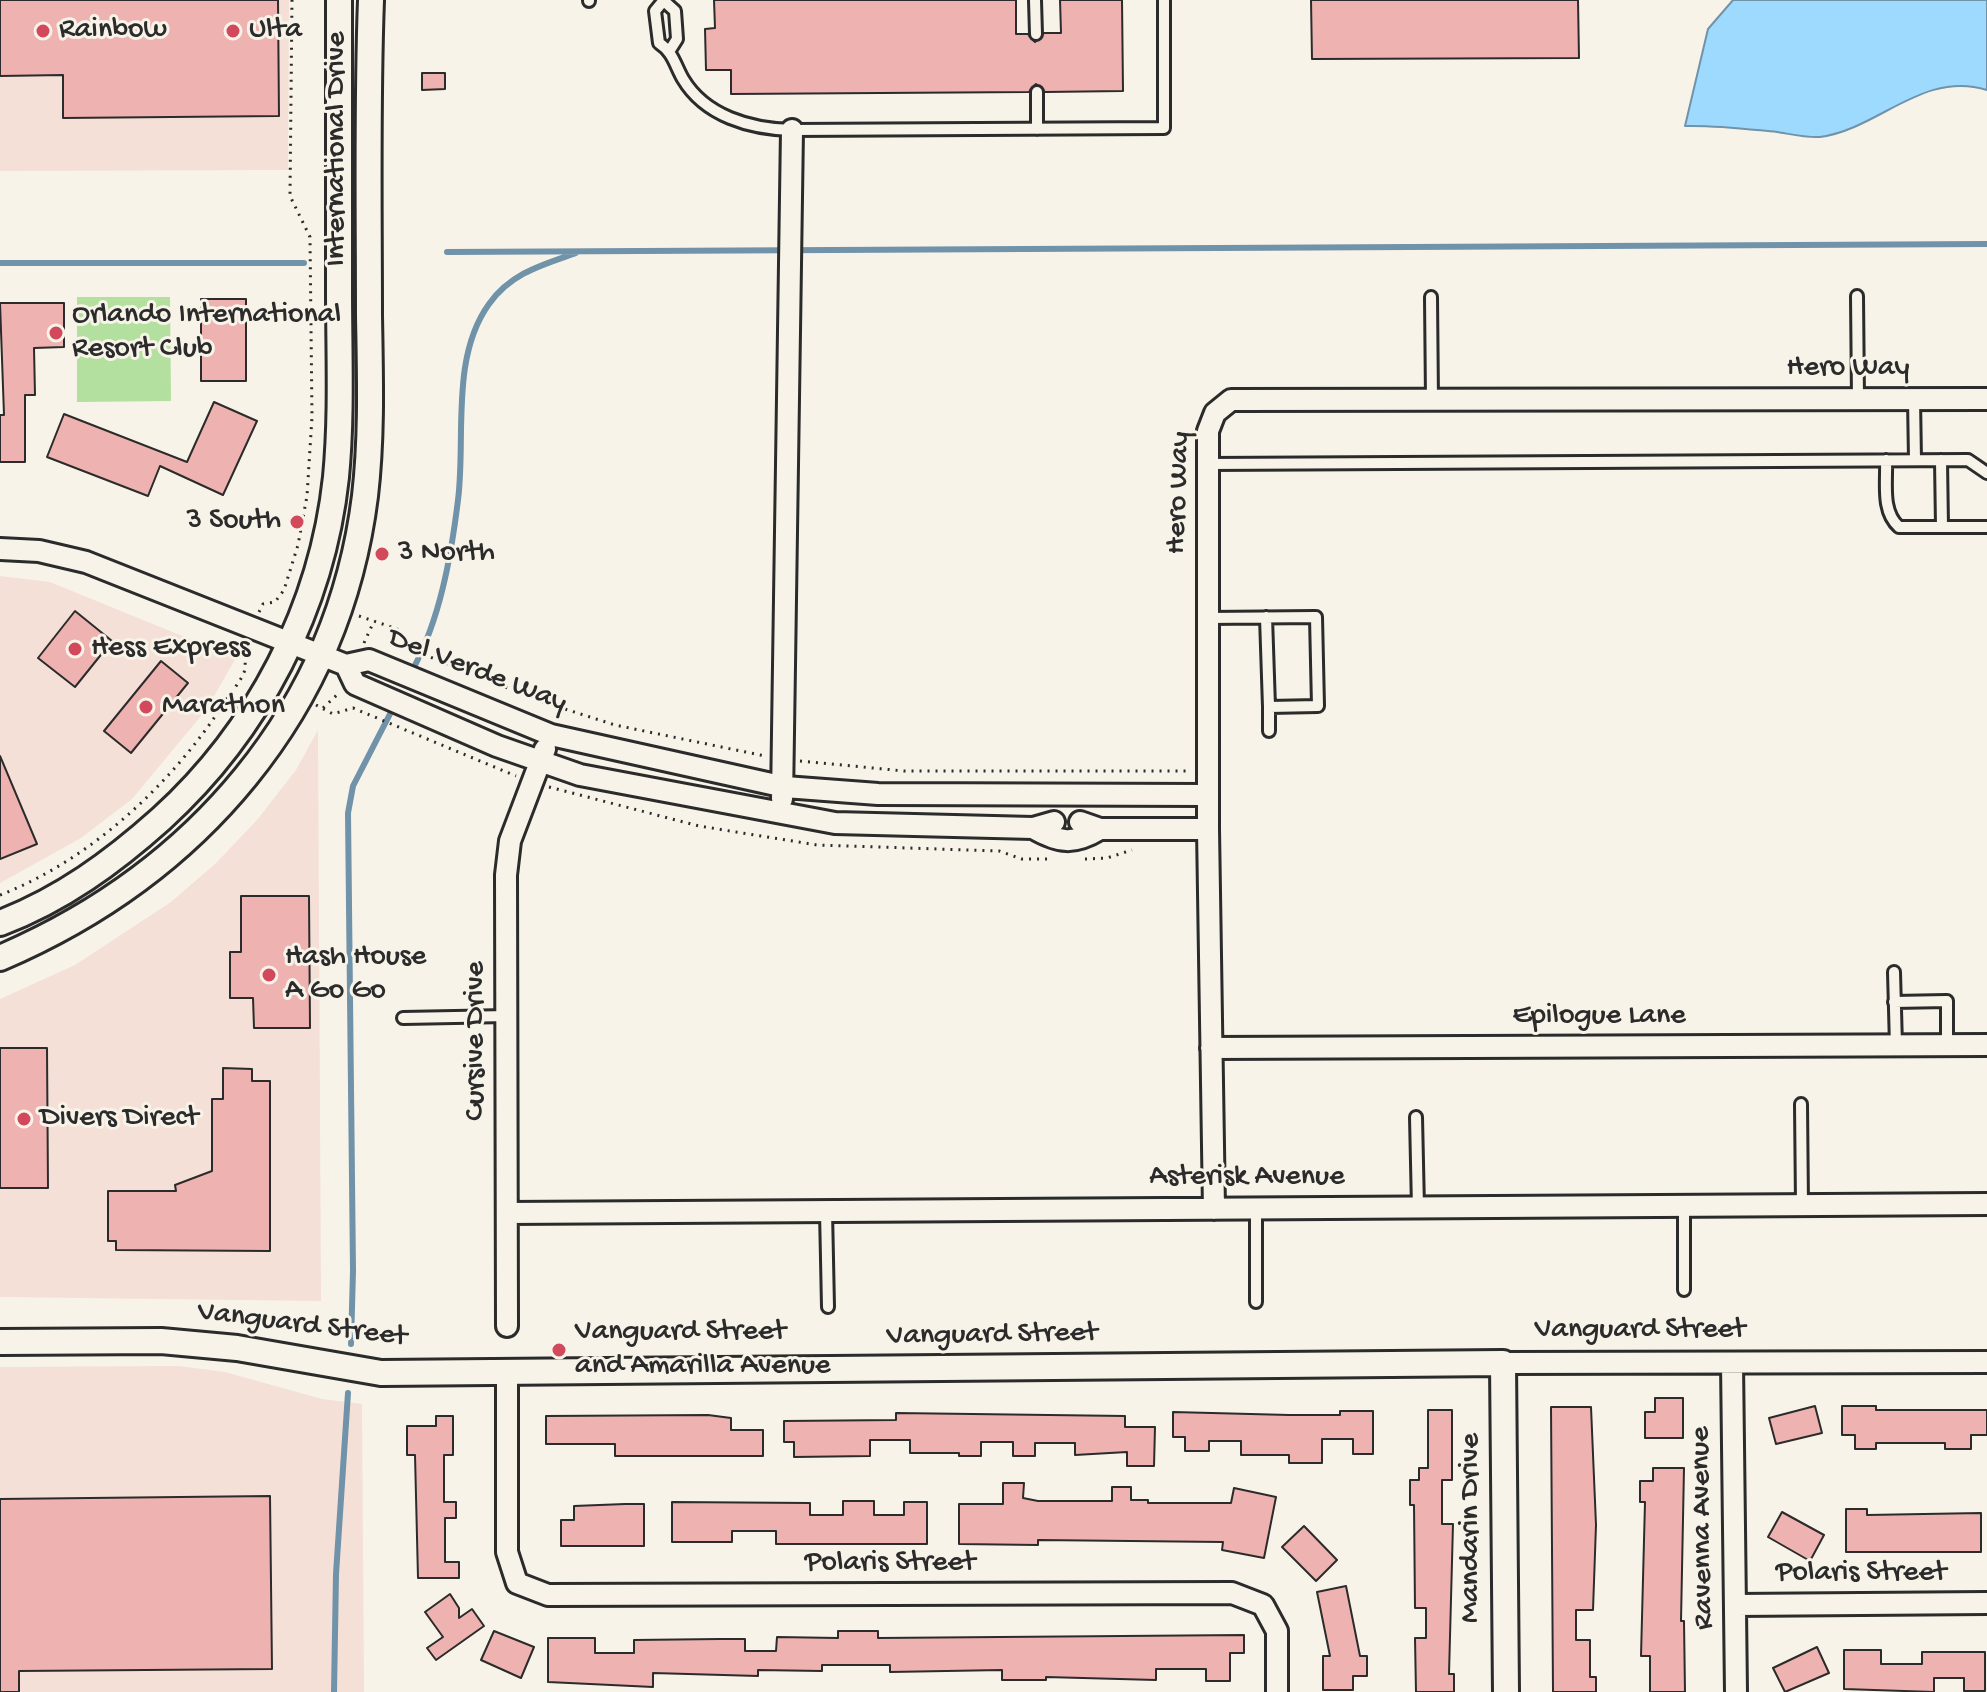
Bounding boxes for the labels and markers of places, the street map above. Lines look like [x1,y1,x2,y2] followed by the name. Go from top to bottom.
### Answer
[59,13,167,49] place label: Rainbow
[249,13,302,49] place label: Ulta
[34,22,52,40] marker: Rainbow
[224,22,242,40] marker: Ulta
[72,298,341,368] place label: Orlando International Resort Club
[47,324,65,342] marker: Orlando International Resort Club
[186,504,281,540] place label: 3 South
[288,513,306,531] marker: 3 South
[398,536,495,572] place label: 3 North
[373,545,391,563] marker: 3 North
[91,631,250,667] place label: Hess Express
[66,640,84,658] marker: Hess Express
[162,689,285,725] place label: Marathon
[137,698,155,716] marker: Marathon
[285,940,426,1010] place label: Hash House A Go Go
[260,966,278,984] marker: Hash House A Go Go
[40,1101,198,1137] place label: Divers Direct
[15,1110,33,1128] marker: Divers Direct
[575,1315,831,1386] place label: Vanguard Street and Amarilla Avenue
[550,1341,568,1359] marker: Vanguard Street and Amarilla Avenue

